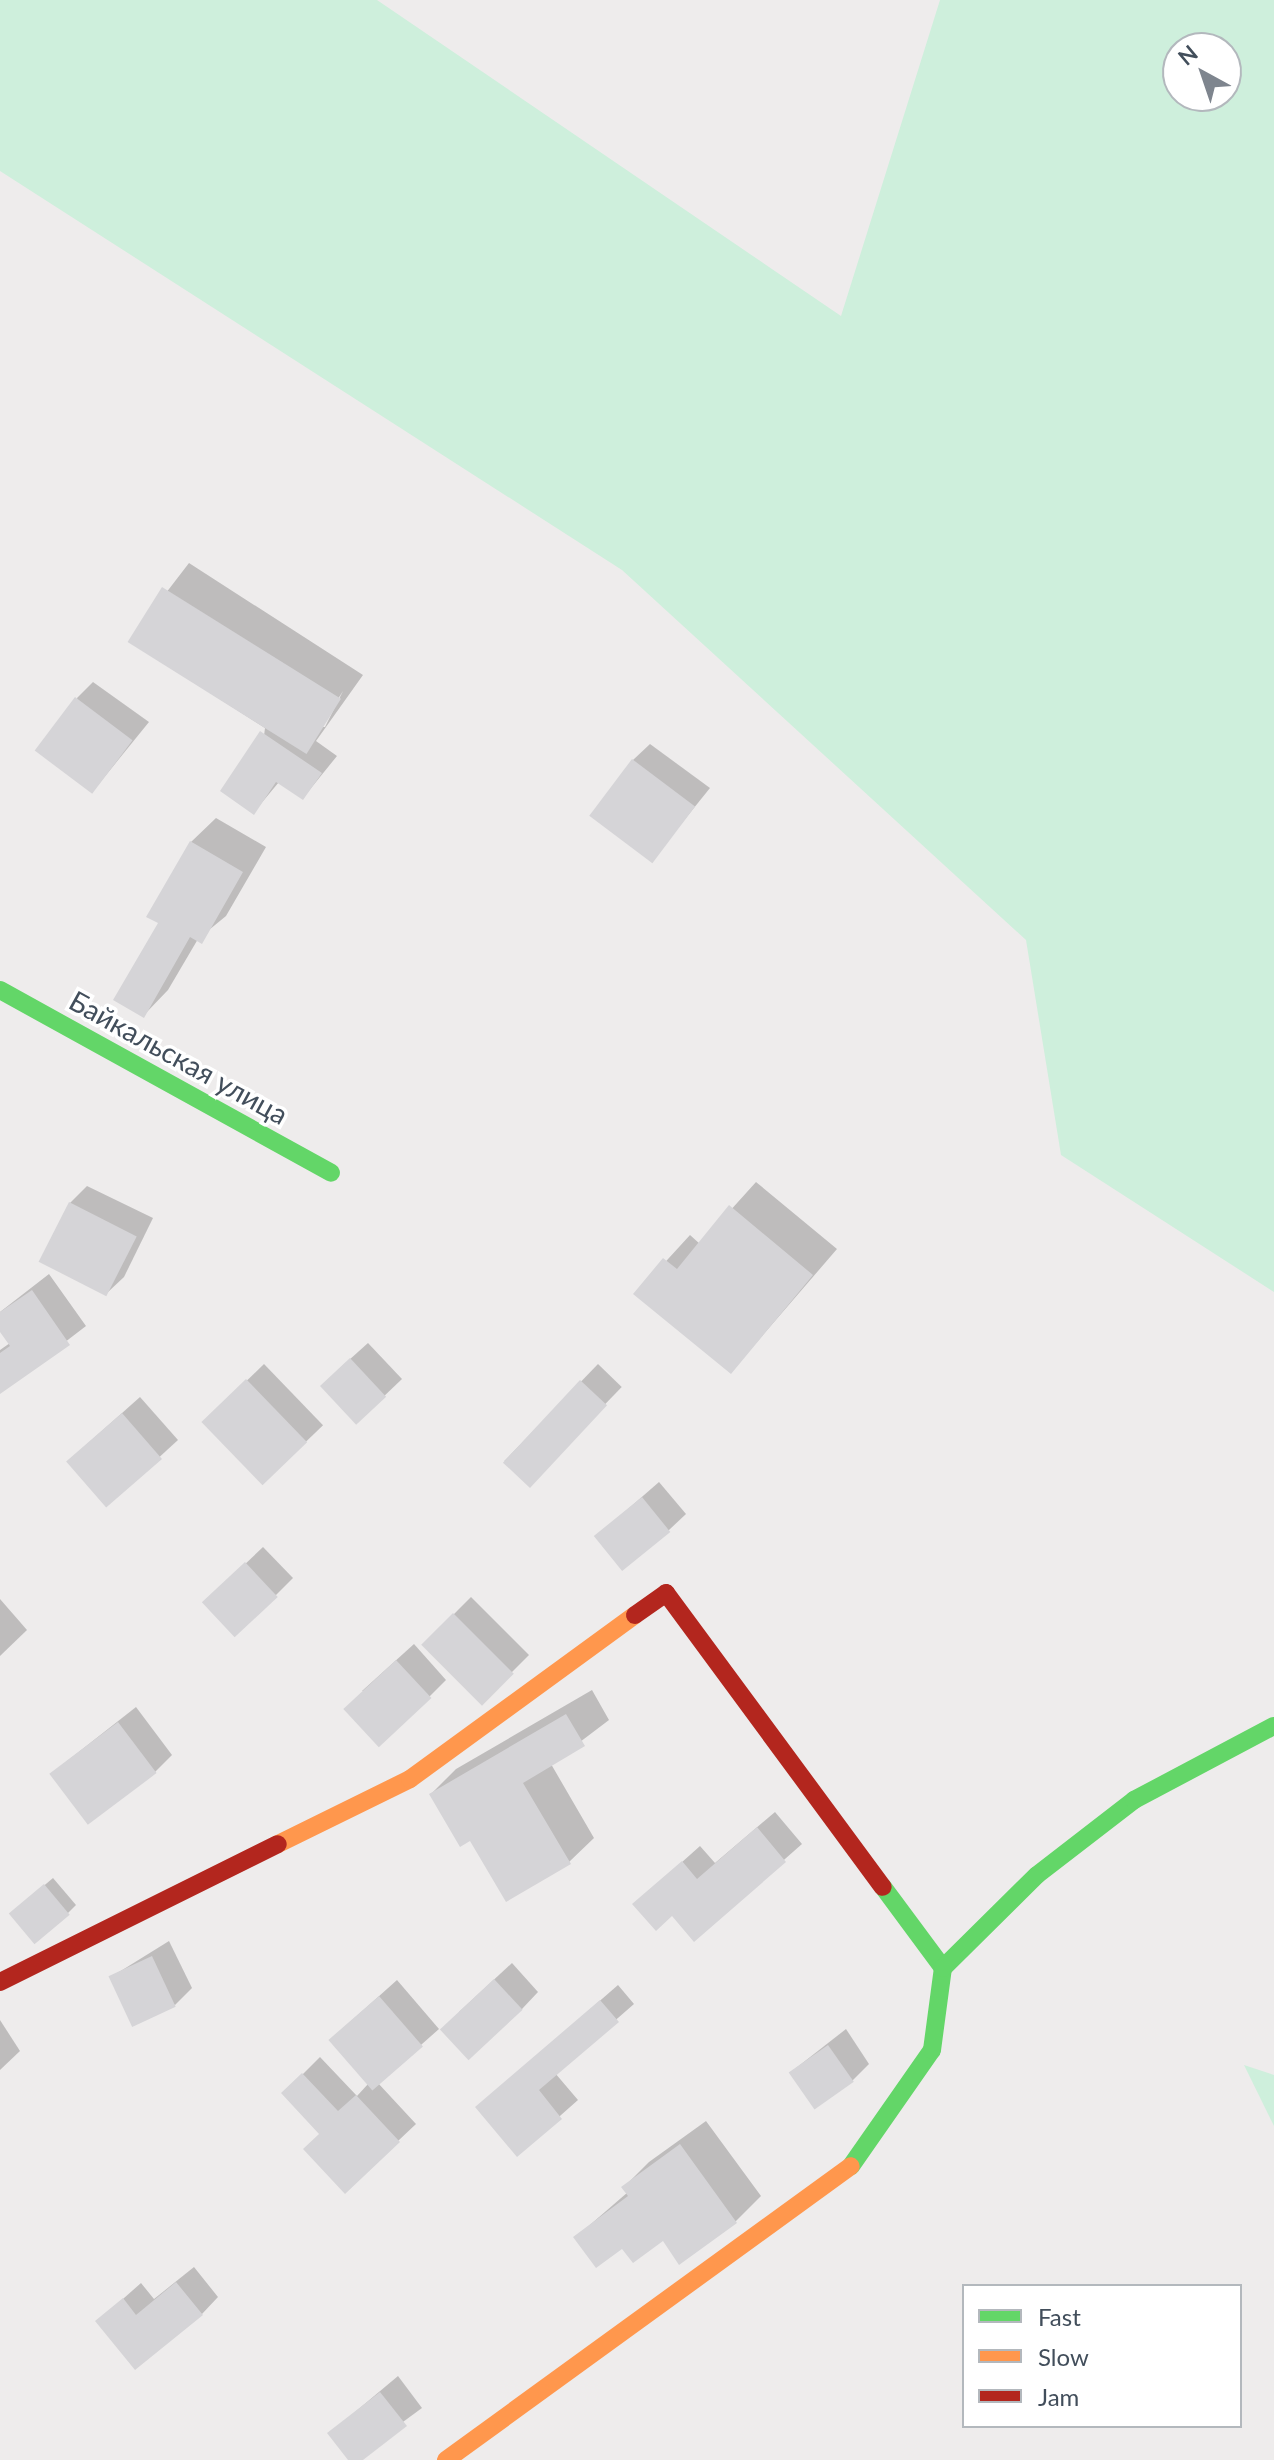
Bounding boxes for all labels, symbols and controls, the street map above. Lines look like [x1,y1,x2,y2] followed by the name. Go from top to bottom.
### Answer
[1162,32,1242,112] north arrow
[1172,39,1203,71] text: N
[64,983,294,1131] street label: Байкальская улица
[962,2284,1242,2428] legend
[1038,2302,1081,2331] text: Fast
[1038,2342,1089,2371] text: Slow
[1038,2382,1079,2411] text: Jam

